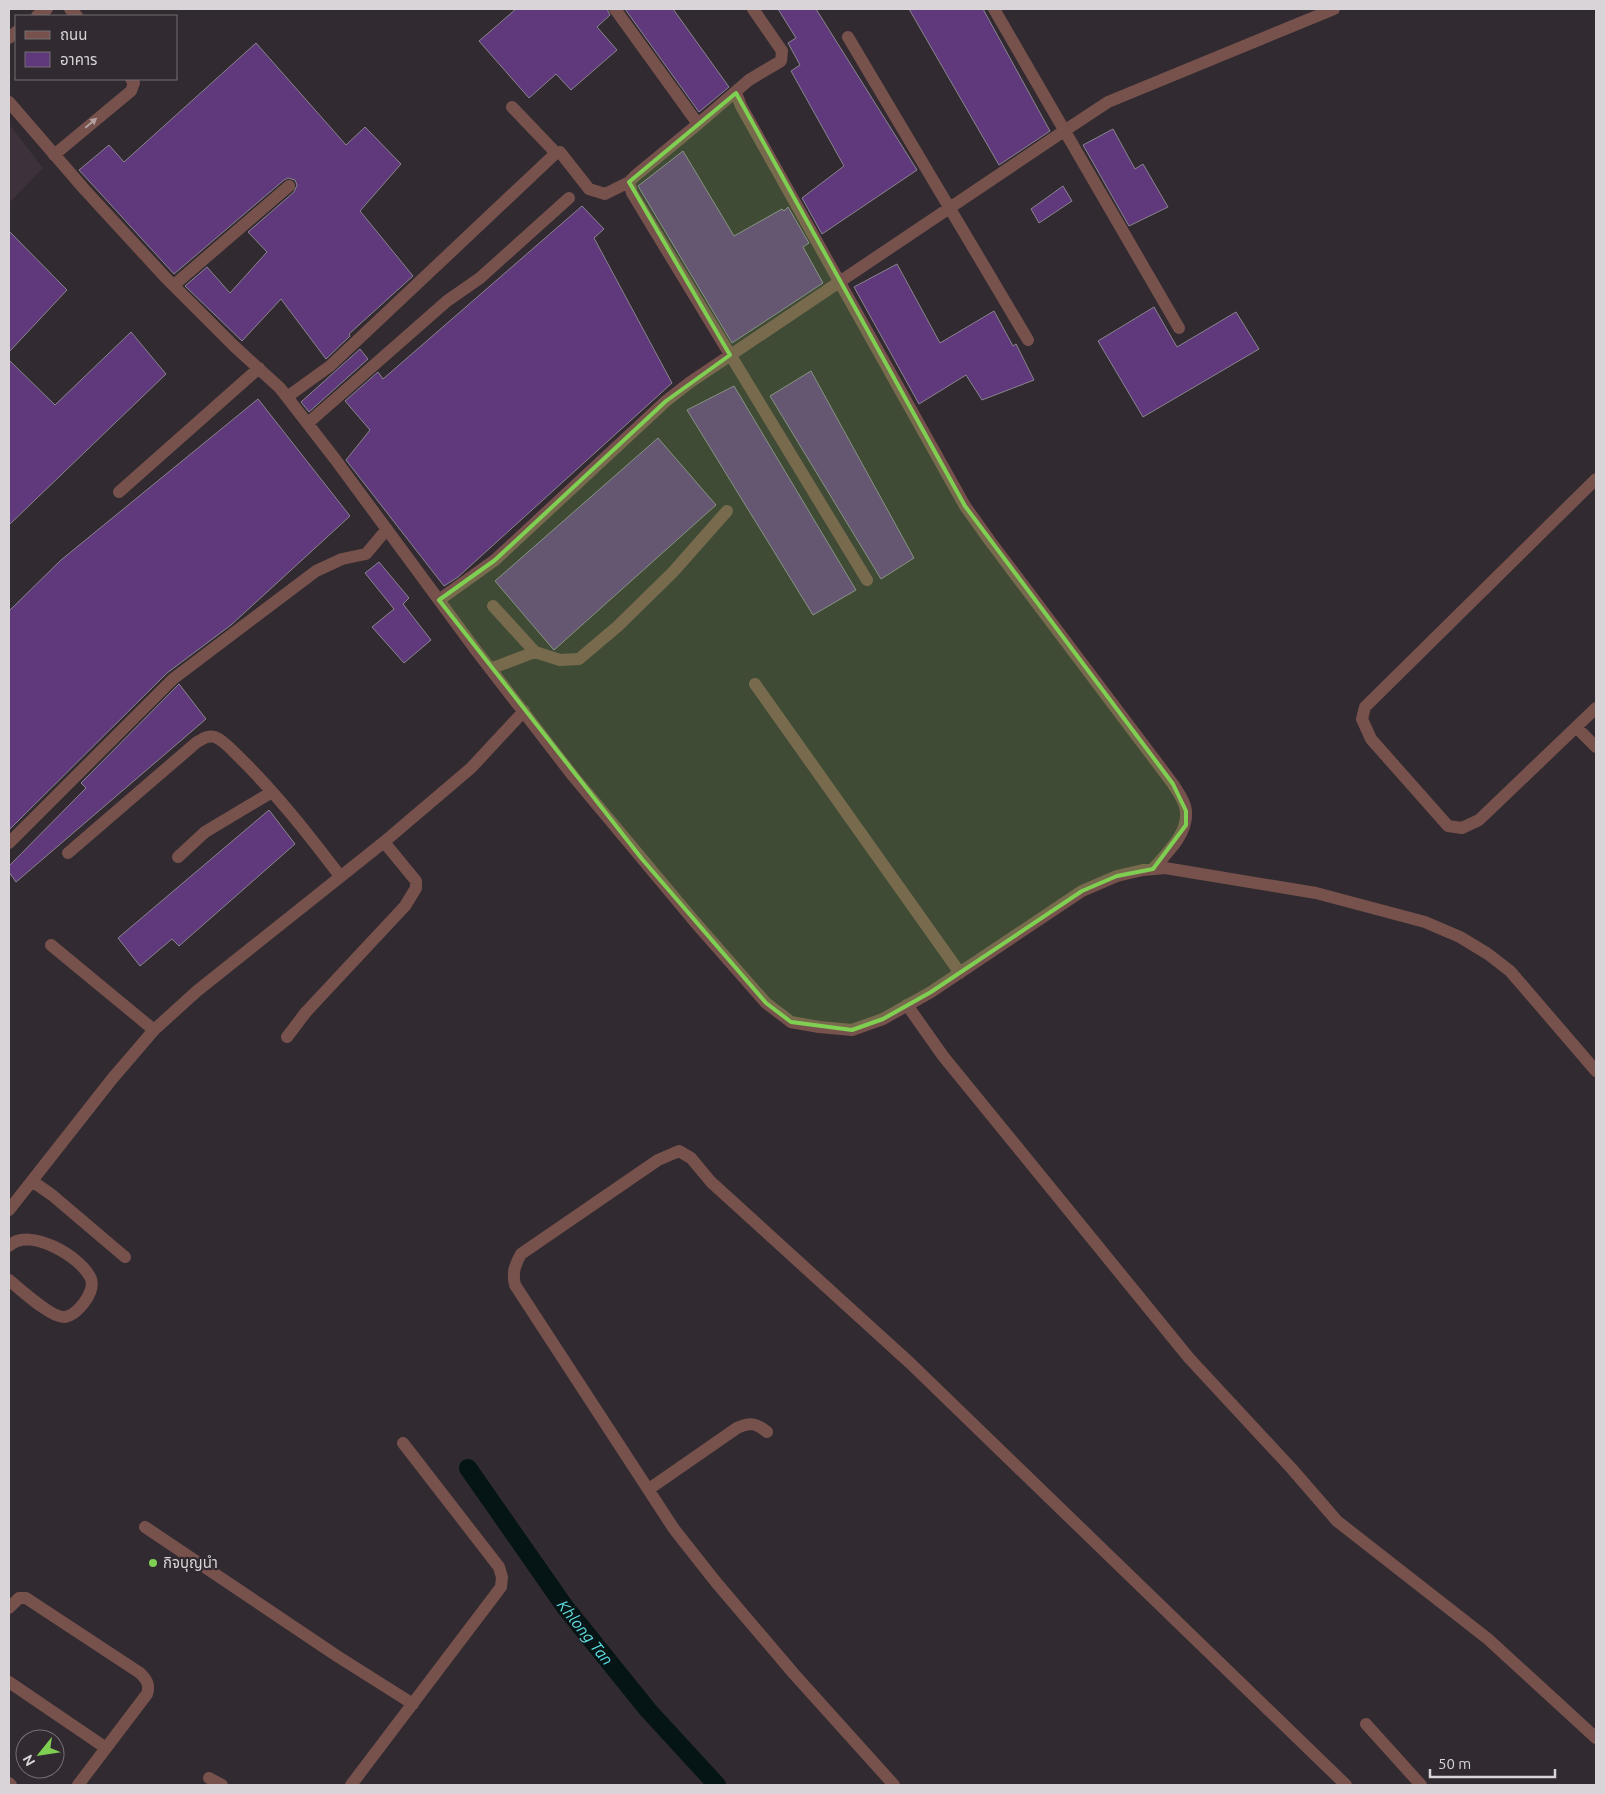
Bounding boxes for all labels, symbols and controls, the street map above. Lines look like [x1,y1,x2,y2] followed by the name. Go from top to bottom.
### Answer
[15,15,178,80] legend
[60,26,87,43] text: ถนน
[60,51,97,68] text: อาคาร
[85,118,97,129] one-way arrow
[163,1554,218,1572] place label: กิจบุญนำ
[147,1557,159,1569] marker: กิจบุญนำ
[554,1596,617,1668] water label: Khlong Tan
[15,1729,65,1779] north arrow
[1430,1746,1555,1778] scale bar
[19,1752,38,1769] text: N
[1438,1755,1471,1772] text: 50 m

